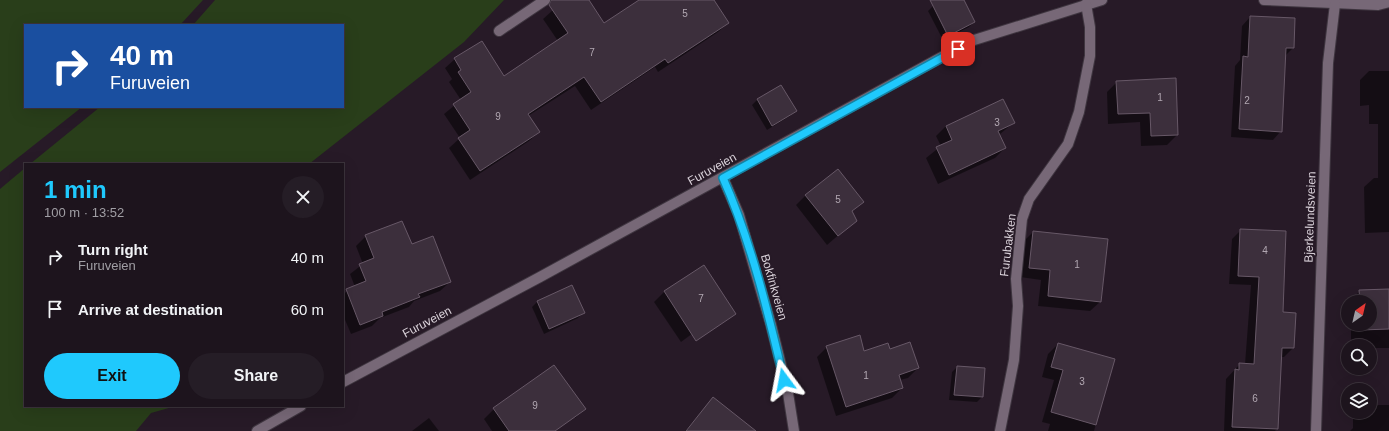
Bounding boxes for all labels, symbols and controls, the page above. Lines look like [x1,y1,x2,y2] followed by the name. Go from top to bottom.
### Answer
[682,8,688,19] house number: 5
[941,32,975,66] pin
[947,38,969,60] icon: arrive
[44,40,96,92] icon: right
[110,40,174,71] text: 40 m
[589,47,595,58] house number: 7
[110,73,190,93] text: Furuveien
[1157,92,1163,103] house number: 1
[1244,95,1250,106] house number: 2
[495,111,501,122] house number: 9
[994,117,1000,128] house number: 3
[685,150,739,188] street label: Furuveien
[1301,171,1319,263] street label: Bjerkelundsveien
[44,176,107,203] text: 1 min
[282,176,324,218] button: close
[835,194,841,205] house number: 5
[44,205,124,220] text: 100 m · 13:52
[997,213,1019,277] street label: Furubakken
[78,241,148,258] text: Turn right
[1262,245,1268,256] house number: 4
[44,246,66,268] icon: right
[291,249,324,266] text: 40 m
[758,252,790,322] street label: Bokfinkveien
[78,258,136,273] text: Furuveien
[1074,259,1080,270] house number: 1
[698,293,704,304] house number: 7
[1341,295,1377,331] north arrow
[1341,295,1377,419] map controls
[44,298,66,320] icon: arrive
[78,301,223,318] text: Arrive at destination
[291,301,324,318] text: 60 m
[400,303,454,341] street label: Furuveien
[1341,339,1377,375] button: search
[44,353,180,399] button: Exit
[188,353,324,399] button: Share
[763,359,805,401] position arrow
[863,370,869,381] house number: 1
[1079,376,1085,387] house number: 3
[1341,383,1377,419] button: layers
[1252,393,1258,404] house number: 6
[532,400,538,411] house number: 9

